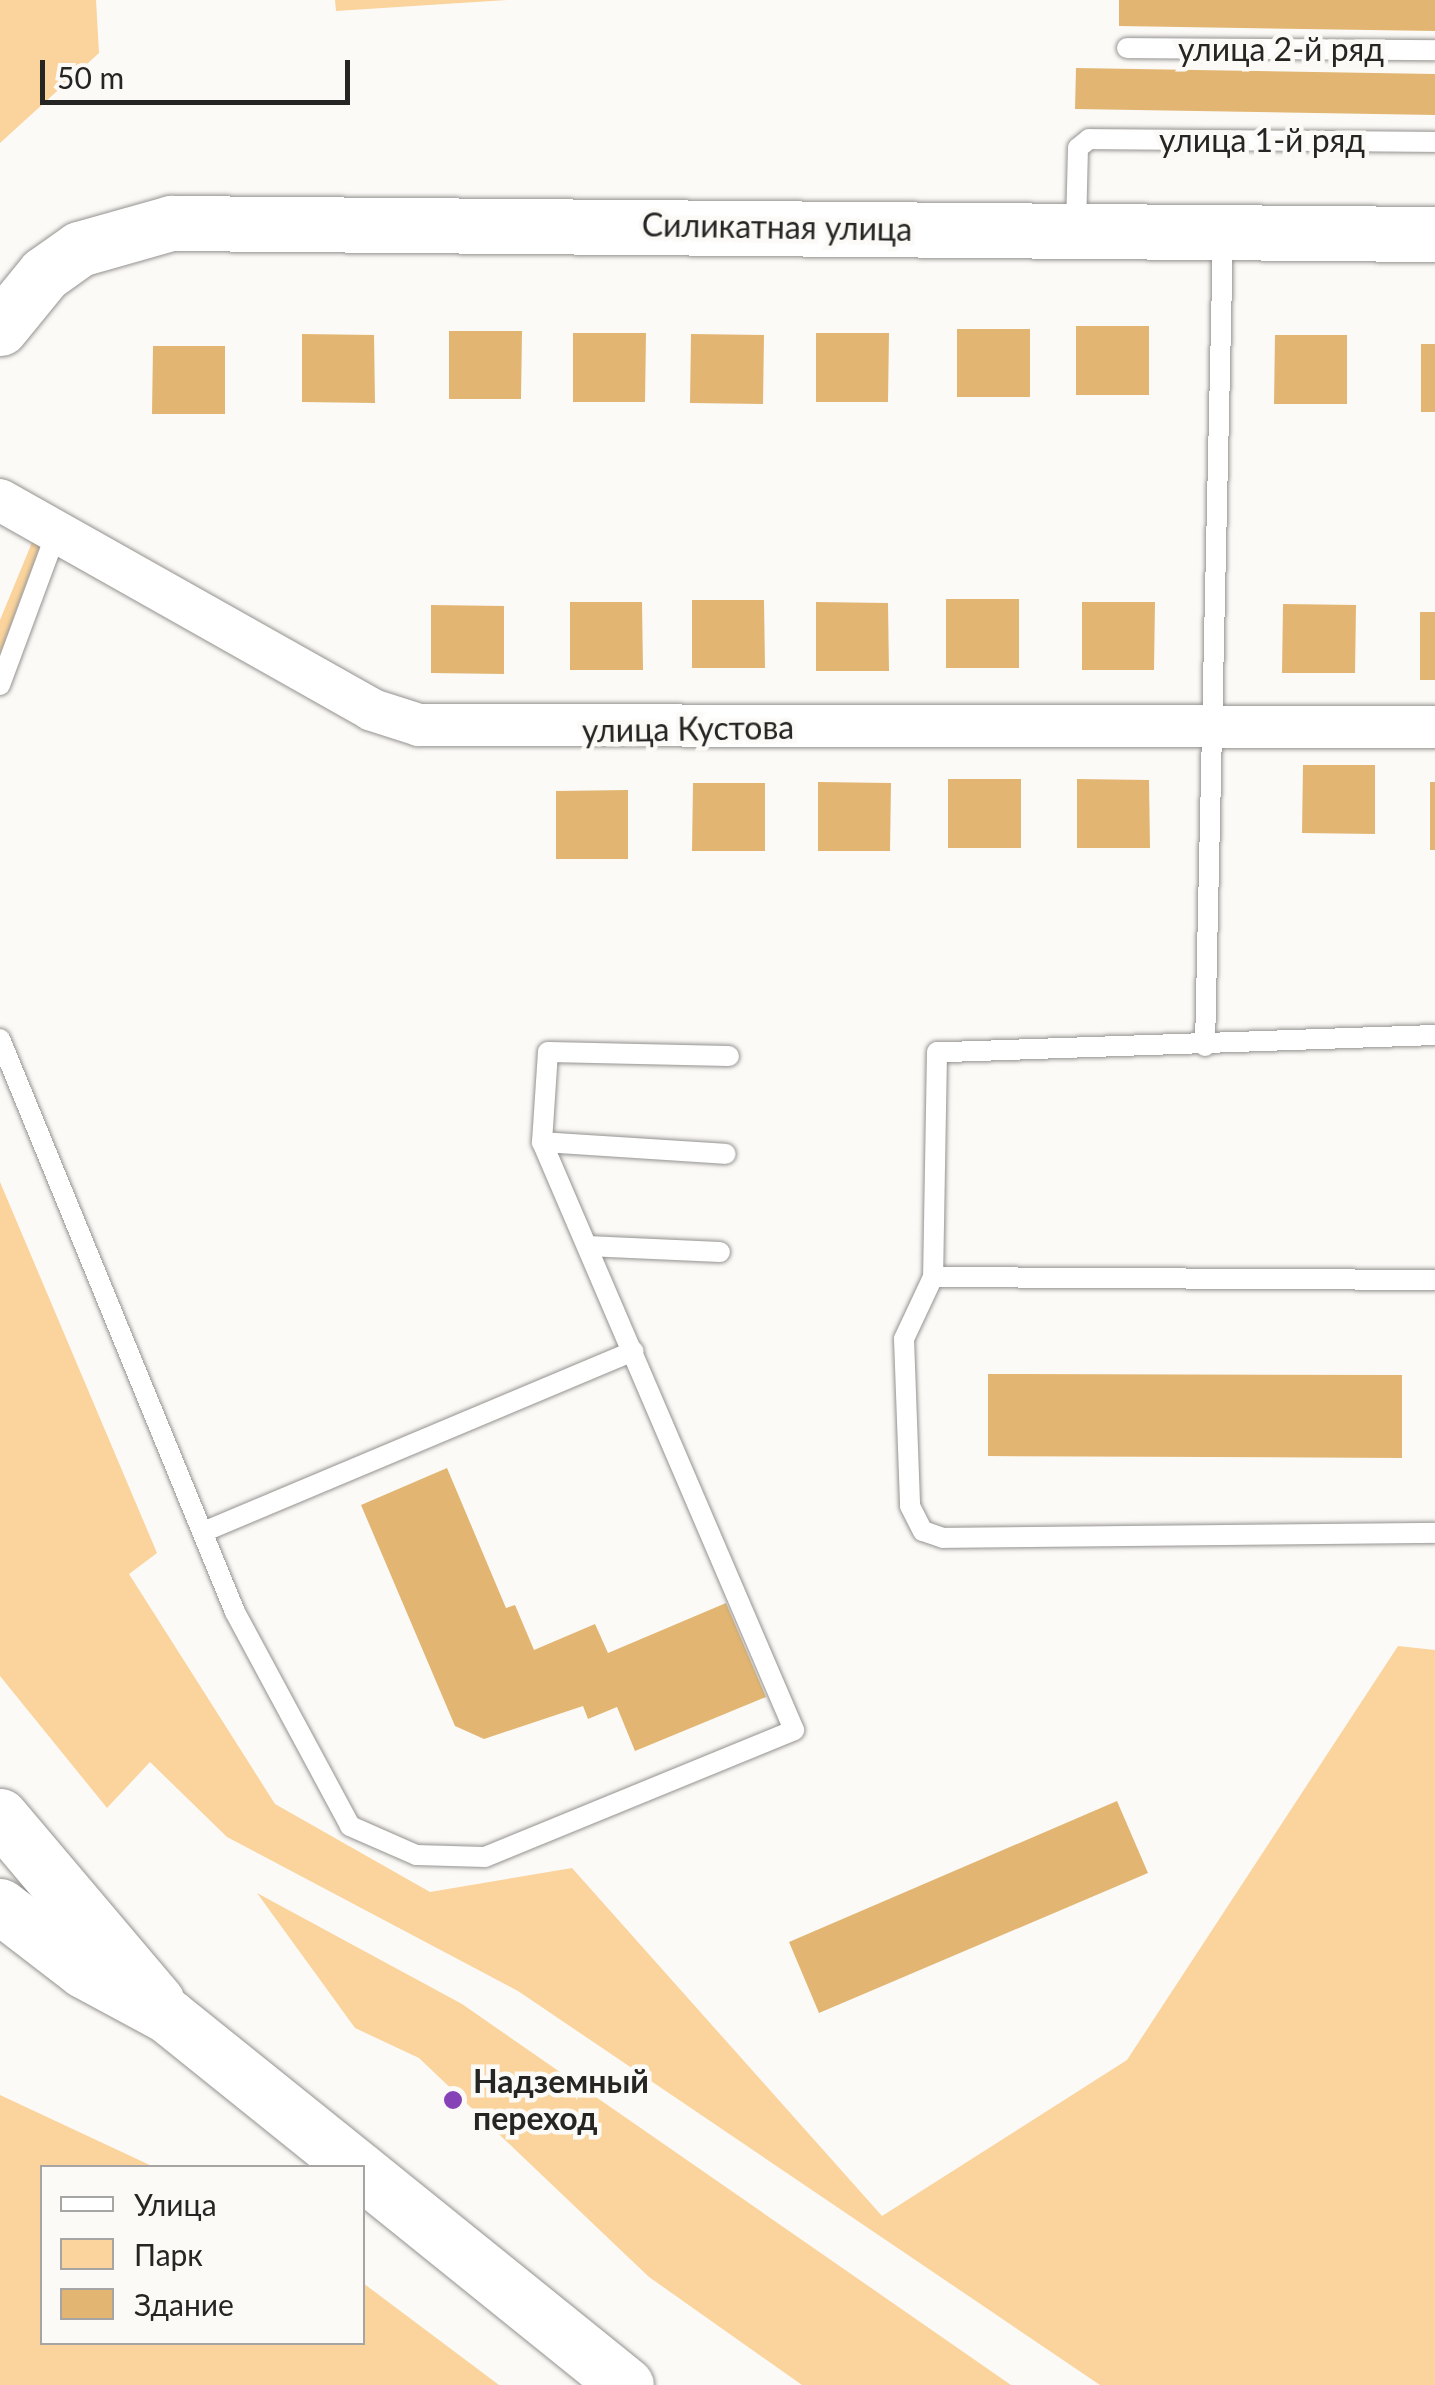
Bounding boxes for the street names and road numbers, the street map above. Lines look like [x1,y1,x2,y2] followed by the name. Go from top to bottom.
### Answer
[1178,30,1384,68] street label: улица 2-й ряд
[1159,121,1365,159] street label: улица 1-й ряд
[642,205,912,249] street label: Силикатная улица
[582,708,794,750] street label: улица Кустова

